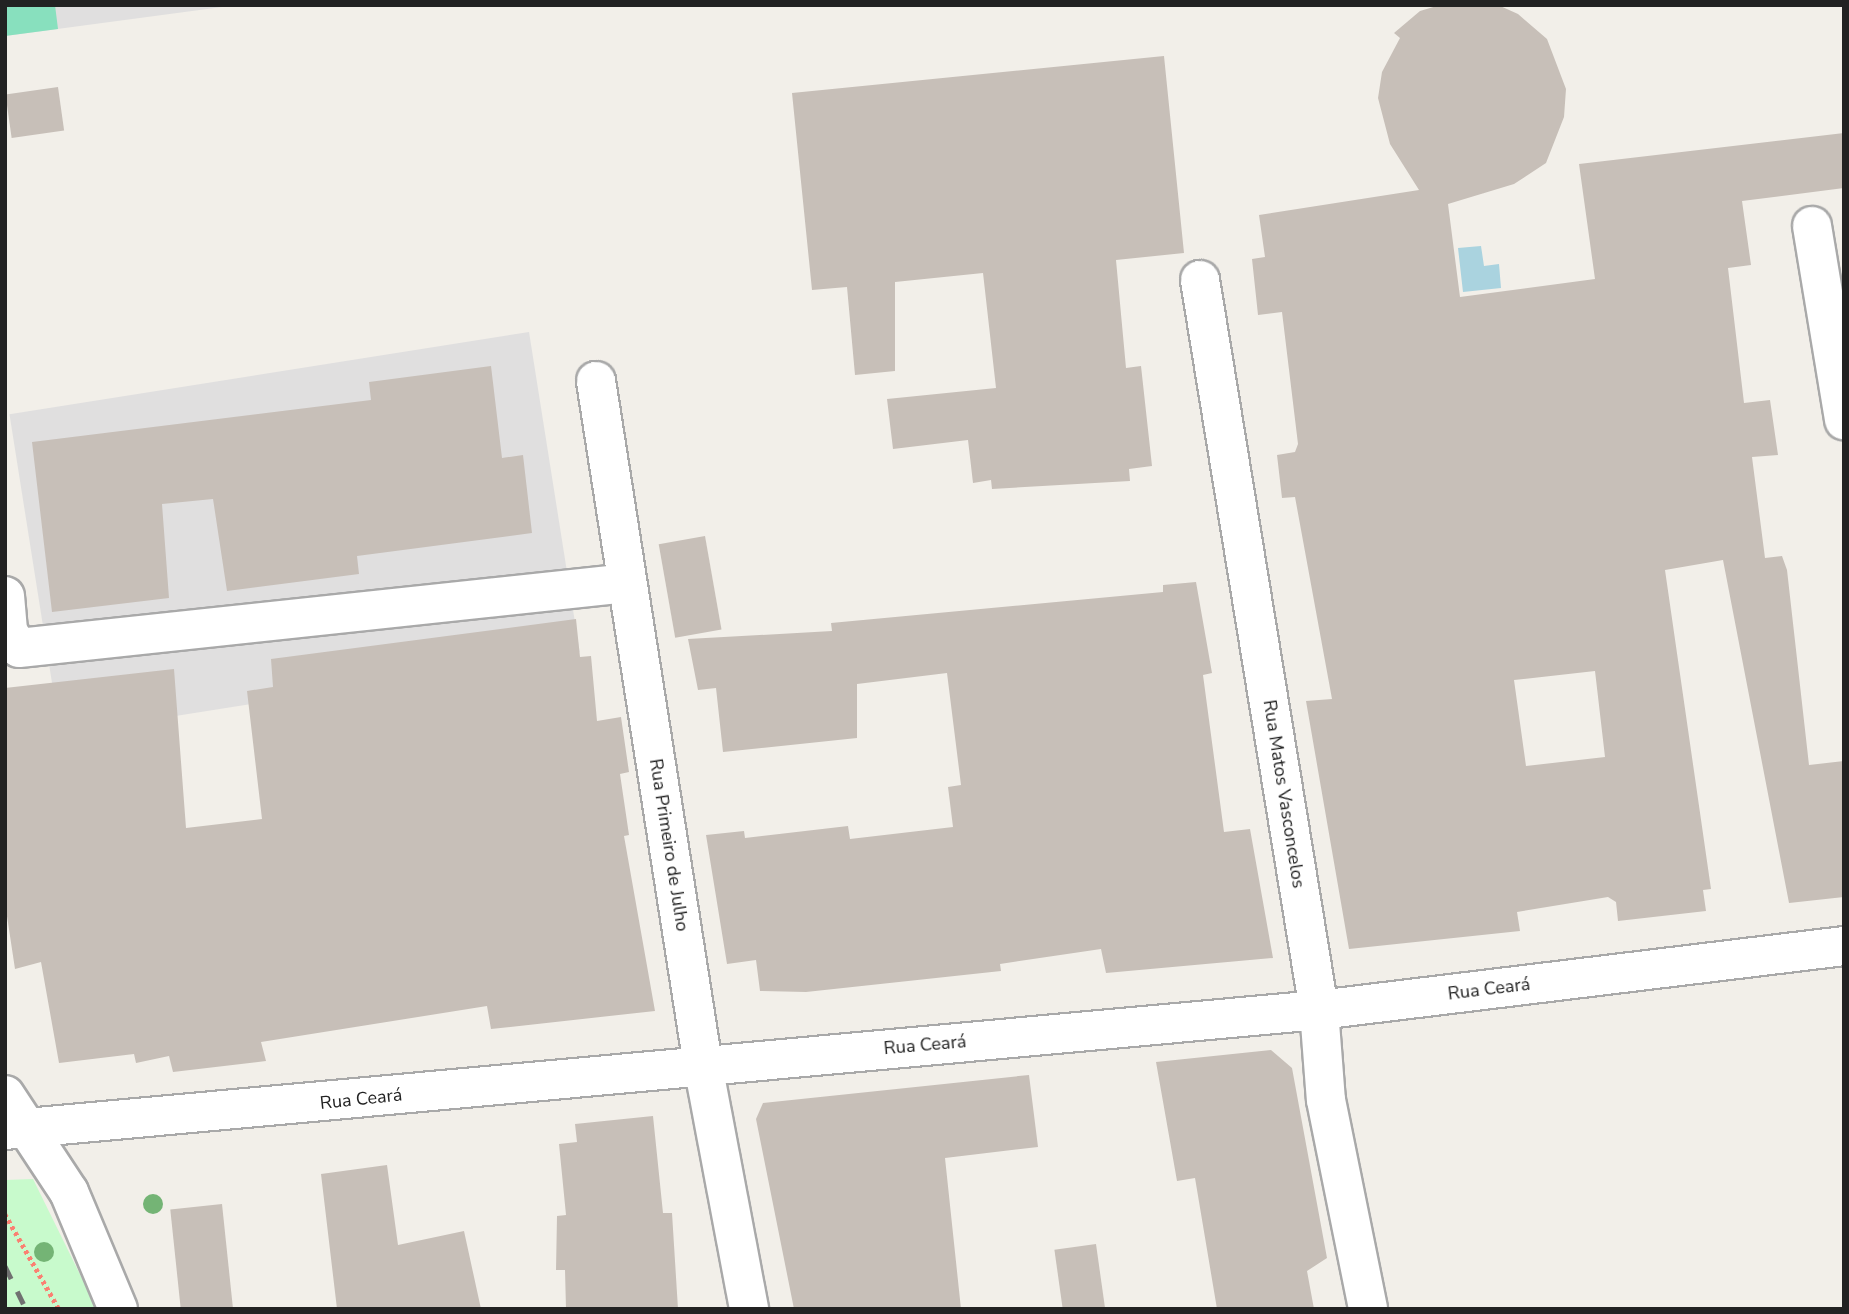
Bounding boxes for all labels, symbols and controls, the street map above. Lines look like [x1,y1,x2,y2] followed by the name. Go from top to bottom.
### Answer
[1258,698,1310,890] street label: Rua Matos Vasconcelos
[645,757,693,933] street label: Rua Primeiro de Julho
[1447,973,1531,1005] street label: Rua Ceará
[883,1031,967,1059] street label: Rua Ceará
[319,1084,403,1114] street label: Rua Ceará

